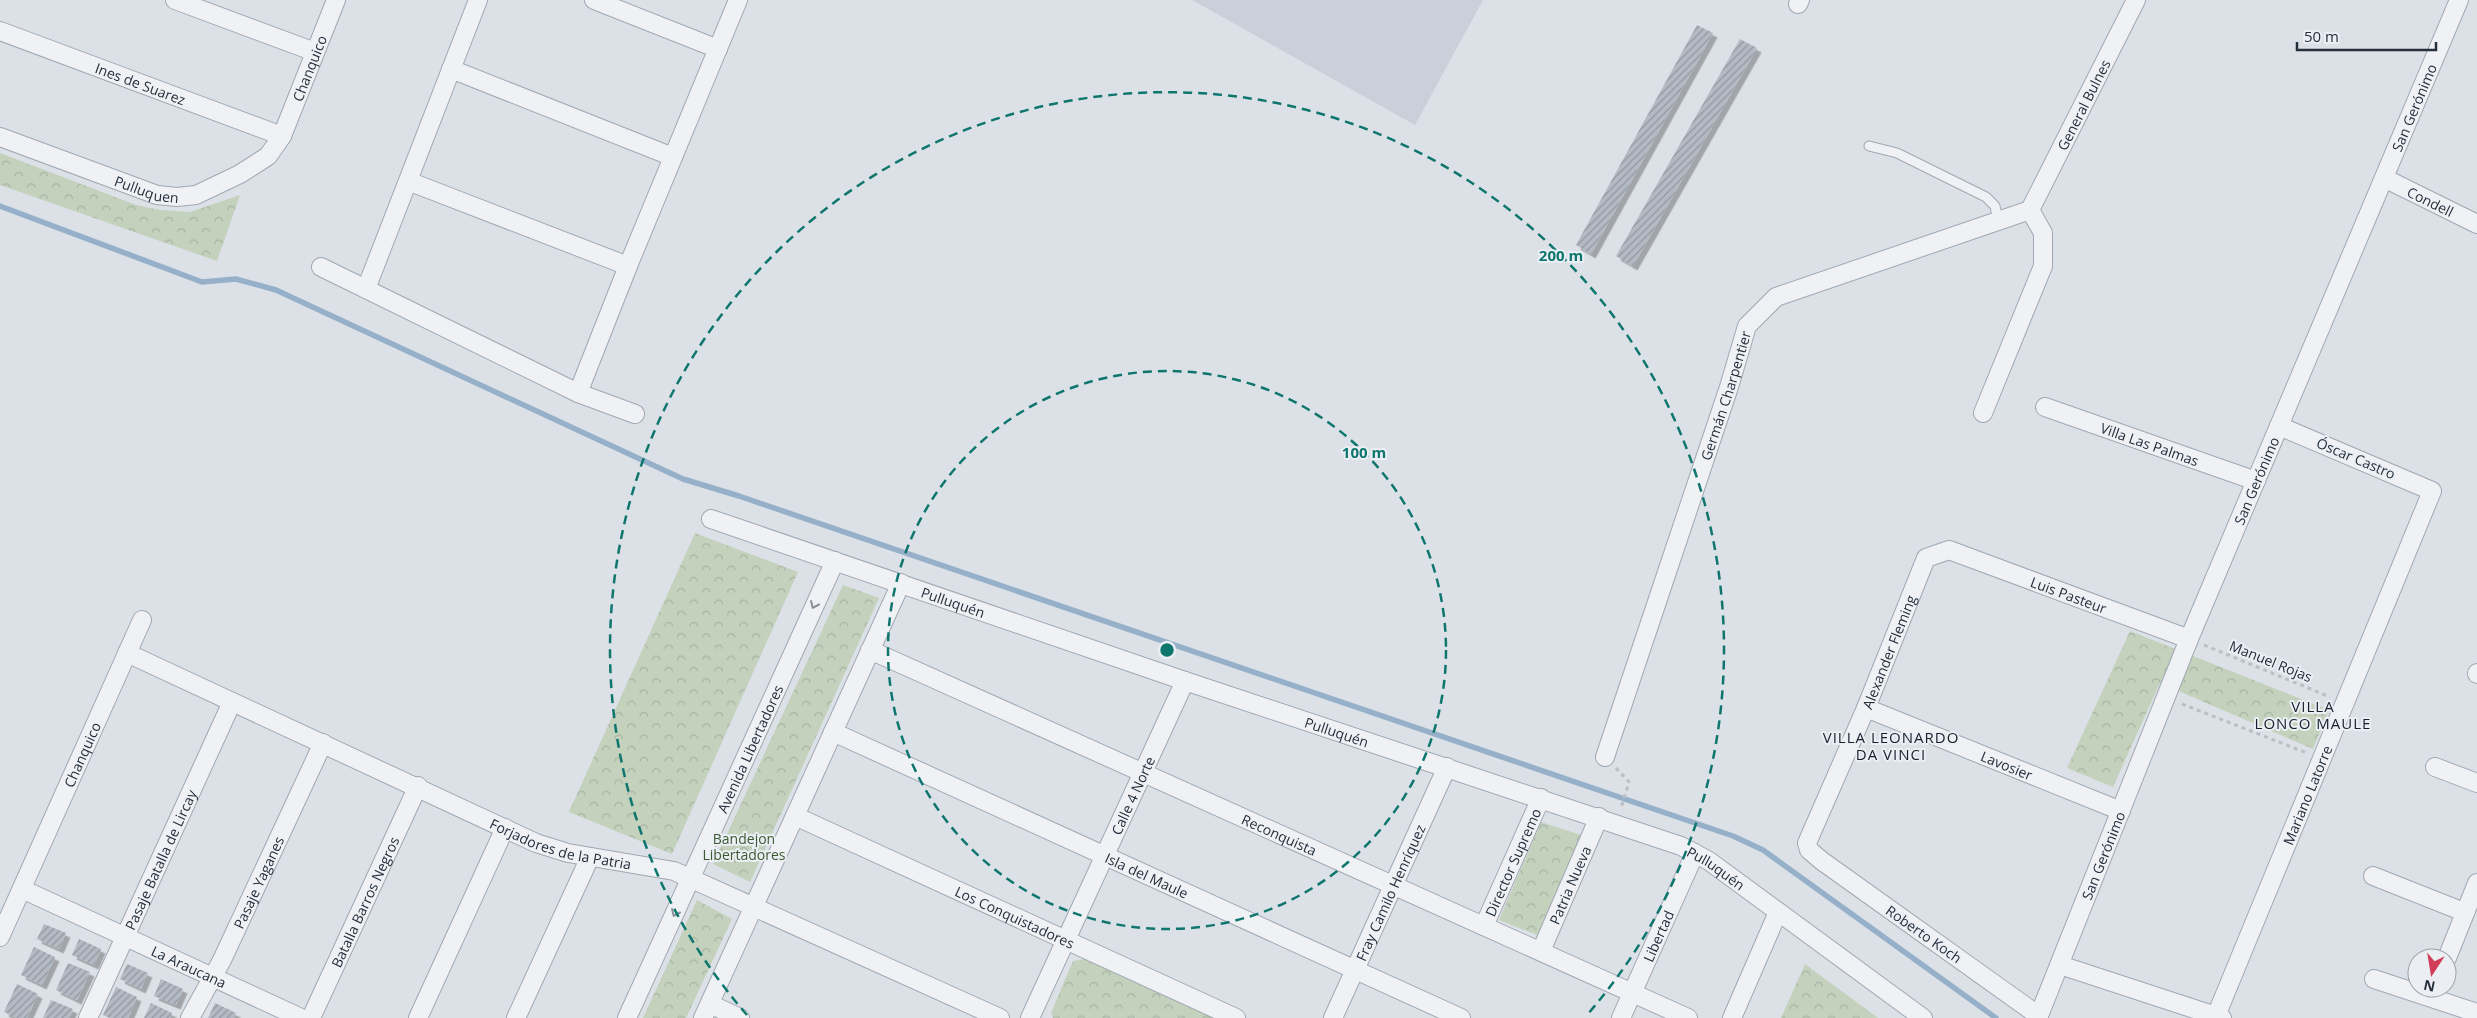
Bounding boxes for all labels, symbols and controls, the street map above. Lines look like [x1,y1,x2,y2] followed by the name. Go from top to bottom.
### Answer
[2297,20,2436,52] scale bar
[2304,26,2339,46] text: 50 m
[287,32,331,104] street label: Chanquico
[2052,56,2114,153] street label: General Bulnes
[93,58,189,109] street label: Ines de Suarez
[2387,61,2441,154] street label: San Gerónimo
[112,171,180,207] street label: Pulluquen
[2404,182,2457,221] street label: Condell
[1539,245,1583,265] text: 200 m
[1696,328,1755,463] street label: Germán Charpentier
[2098,418,2202,470] street label: Villa Las Palmas
[2314,433,2398,483] street label: Óscar Castro
[2229,434,2283,527] street label: San Gerónimo
[1342,442,1386,462] text: 100 m
[2028,572,2110,617] street label: Luis Pasteur
[919,582,988,622] street label: Pulluquén
[1857,592,1920,711] street label: Alexander Fleming
[810,600,821,609] one-way arrow
[2227,636,2315,686] street label: Manuel Rojas
[1158,641,1176,659] centre of rings
[712,681,787,816] street label: Avenida Libertadores
[2255,696,2371,733] district label: VILLA LONCO MAULE
[1302,712,1371,751] street label: Pulluquén
[59,719,105,790] street label: Chanquico
[1823,727,1959,764] district label: VILLA LEONARDO DA VINCI
[2278,742,2336,848] street label: Mariano Latorre
[1978,746,2036,784] street label: Lavosier
[1106,753,1159,838] street label: Calle 4 Norte
[120,786,201,933] street label: Pasaje Batalla de Lircay
[1480,805,1545,919] street label: Director Supremo
[1239,809,1320,859] street label: Reconquista
[2077,809,2129,902] street label: San Gerónimo
[487,814,633,873] street label: Forjadores de la Patria
[1351,821,1429,964] street label: Fray Camilo Henríquez
[702,829,786,864] park label: Bandejon Libertadores
[229,833,288,932] street label: Pasaje Yaganes
[326,833,403,970] street label: Batalla Barros Negros
[1684,841,1749,894] street label: Pulluquén
[1544,843,1595,927] street label: Patria Nueva
[1102,848,1192,902] street label: Isla del Maule
[952,881,1078,952] street label: Los Conquistadores
[1882,901,1966,967] street label: Roberto Koch
[671,907,681,916] one-way arrow
[1638,907,1678,965] street label: Libertad
[148,941,230,992] street label: La Araucana
[2407,948,2457,998] north arrow
[2422,976,2437,997] text: N

